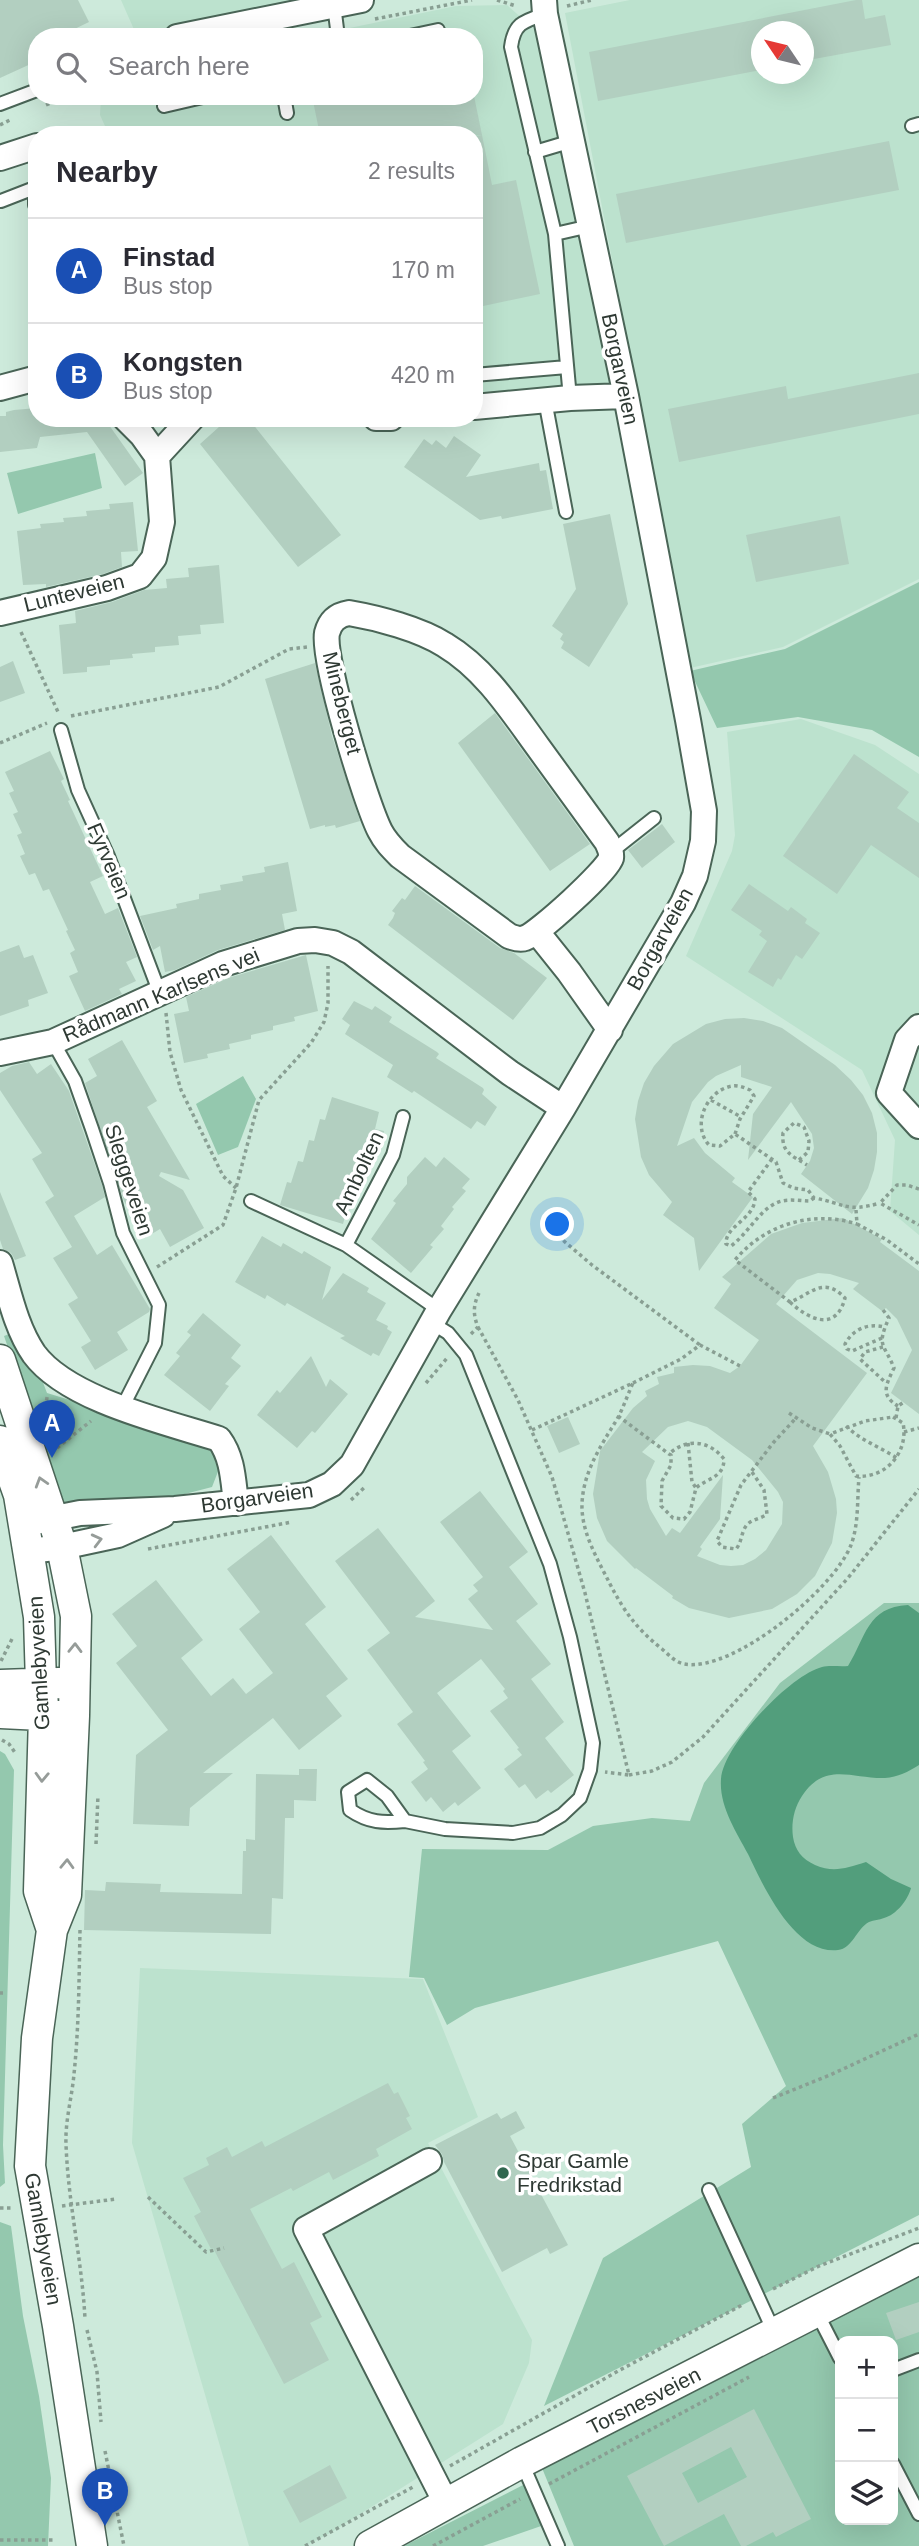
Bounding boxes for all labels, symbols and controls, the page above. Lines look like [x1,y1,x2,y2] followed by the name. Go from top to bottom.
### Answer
[751,21,814,84] north arrow
[28,28,483,105] search box
[52,48,90,86] icon: search
[108,51,250,81] text: Search here
[56,155,158,188] text: Nearby
[368,158,455,184] text: 2 results
[123,242,215,272] text: Finstad
[71,257,87,283] text: A
[391,257,455,283] text: 170 m
[123,273,213,299] text: Bus stop
[597,311,644,427] street label: Borgarveien
[123,347,243,377] text: Kongsten
[71,362,87,388] text: B
[391,362,455,388] text: 420 m
[123,378,213,404] text: Bus stop
[21,569,127,616] street label: Lunteveien
[319,649,366,757] street label: Mineberget
[83,819,136,902] street label: Fyrveien
[622,884,697,994] street label: Borgarveien
[59,943,263,1046] street label: Rådmann Karlsens vei
[101,1121,158,1238] street label: Sleggeveien
[329,1128,388,1218] street label: Ambolten
[540,1207,574,1241] your location
[29,1400,75,1458] pin: A
[35,1477,49,1489] one-way arrow
[199,1478,315,1517] street label: Borgarveien
[91,1534,103,1548] one-way arrow
[24,1595,53,1731] street label: Gamlebyveien
[67,1642,83,1653] one-way arrow
[35,1771,50,1782] one-way arrow
[60,1858,75,1869] one-way arrow
[517,2149,629,2196] place label: Spar Gamle Fredrikstad
[495,2165,511,2181] marker: Spar Gamle Fredrikstad
[21,2171,66,2307] street label: Gamlebyveien
[835,2336,898,2525] map controls
[835,2336,898,2399] button: +
[583,2362,704,2439] street label: Torsnesveien
[835,2399,898,2462] button: −
[835,2462,898,2525] button: layers
[82,2468,128,2526] pin: B

